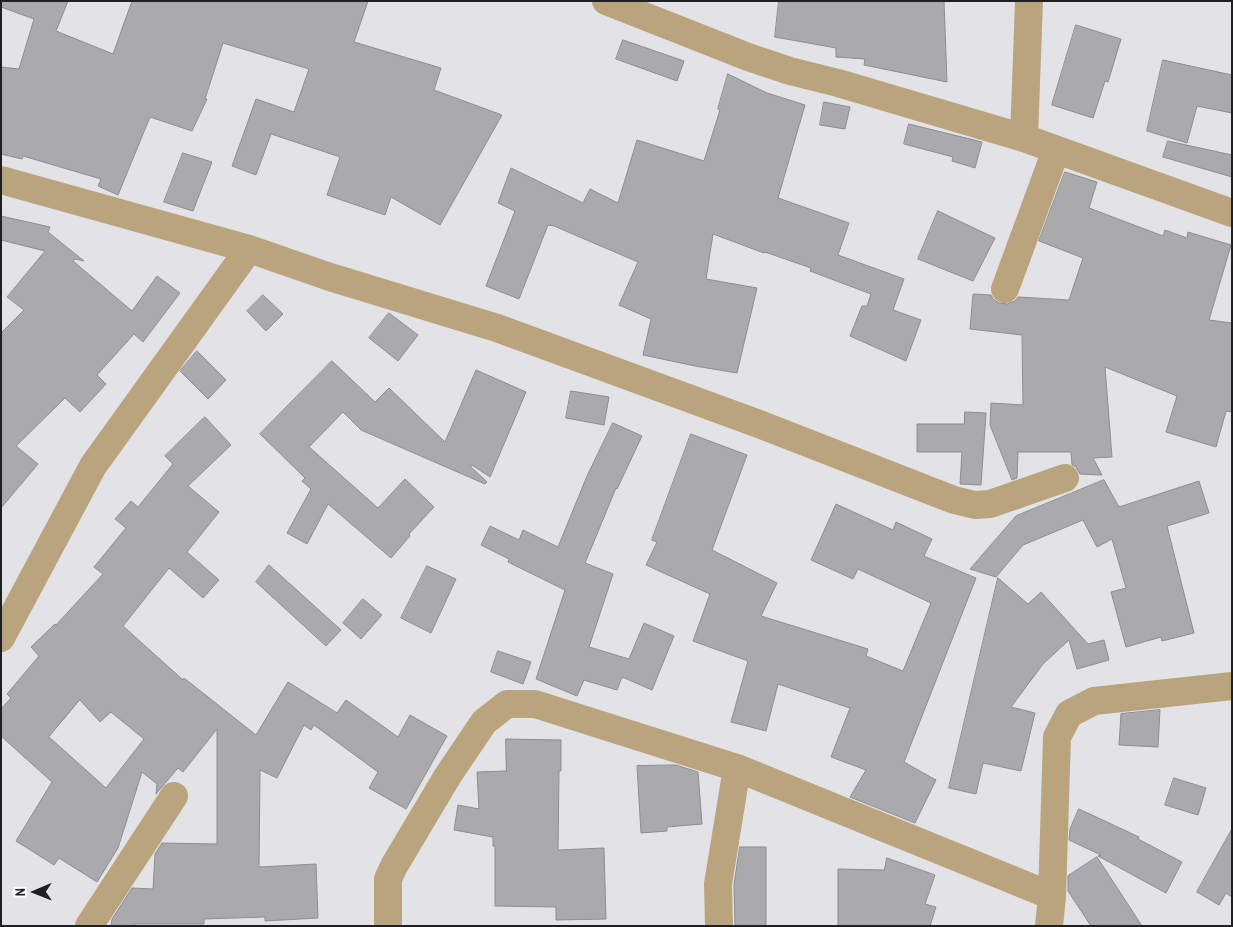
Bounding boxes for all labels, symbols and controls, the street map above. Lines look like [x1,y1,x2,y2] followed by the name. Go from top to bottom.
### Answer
[10,867,60,917] north arrow
[11,888,29,897] text: N

